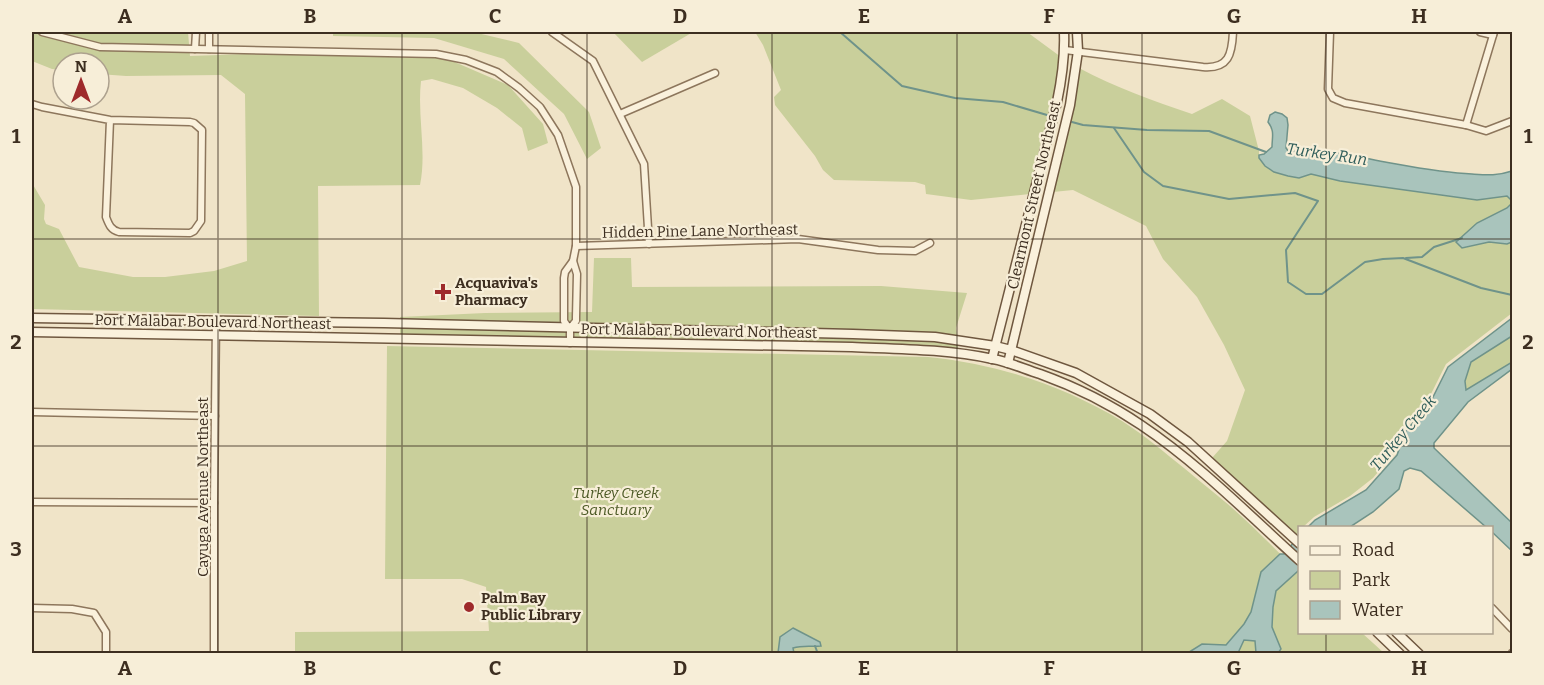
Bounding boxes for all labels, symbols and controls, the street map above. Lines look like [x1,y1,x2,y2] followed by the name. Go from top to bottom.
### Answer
[118,4,133,28] text: A
[304,4,317,28] text: B
[489,4,501,28] text: C
[673,4,687,28] text: D
[858,4,870,28] text: E
[1043,4,1055,28] text: F
[1227,4,1241,28] text: G
[1411,4,1427,28] text: H
[51,51,111,111] north arrow
[75,57,87,76] text: N
[1004,98,1065,291] street label: Clearmont Street Northeast
[12,124,21,148] text: 1
[1524,124,1533,148] text: 1
[1286,139,1368,169] water label: Turkey Run
[602,220,799,242] street label: Hidden Pine Lane Northeast
[455,274,538,309] place label: Acquaviva's Pharmacy
[436,285,450,299] marker: Acquaviva's Pharmacy
[95,311,332,333] street label: Port Malabar Boulevard Northeast
[581,320,818,342] street label: Port Malabar Boulevard Northeast
[10,330,22,354] text: 2
[1522,330,1534,354] text: 2
[1366,391,1440,474] water label: Turkey Creek
[194,396,212,577] street label: Cayuga Avenue Northeast
[573,484,660,519] park label: Turkey Creek Sanctuary
[1298,526,1493,634] legend
[10,537,22,561] text: 3
[1522,537,1534,561] text: 3
[1352,539,1395,561] text: Road
[1352,569,1391,591] text: Park
[481,589,581,624] place label: Palm Bay Public Library
[1352,599,1403,621] text: Water
[462,600,476,614] marker: Palm Bay Public Library
[118,656,133,680] text: A
[304,656,317,680] text: B
[489,656,501,680] text: C
[673,656,687,680] text: D
[858,656,870,680] text: E
[1043,656,1055,680] text: F
[1227,656,1241,680] text: G
[1411,656,1427,680] text: H

